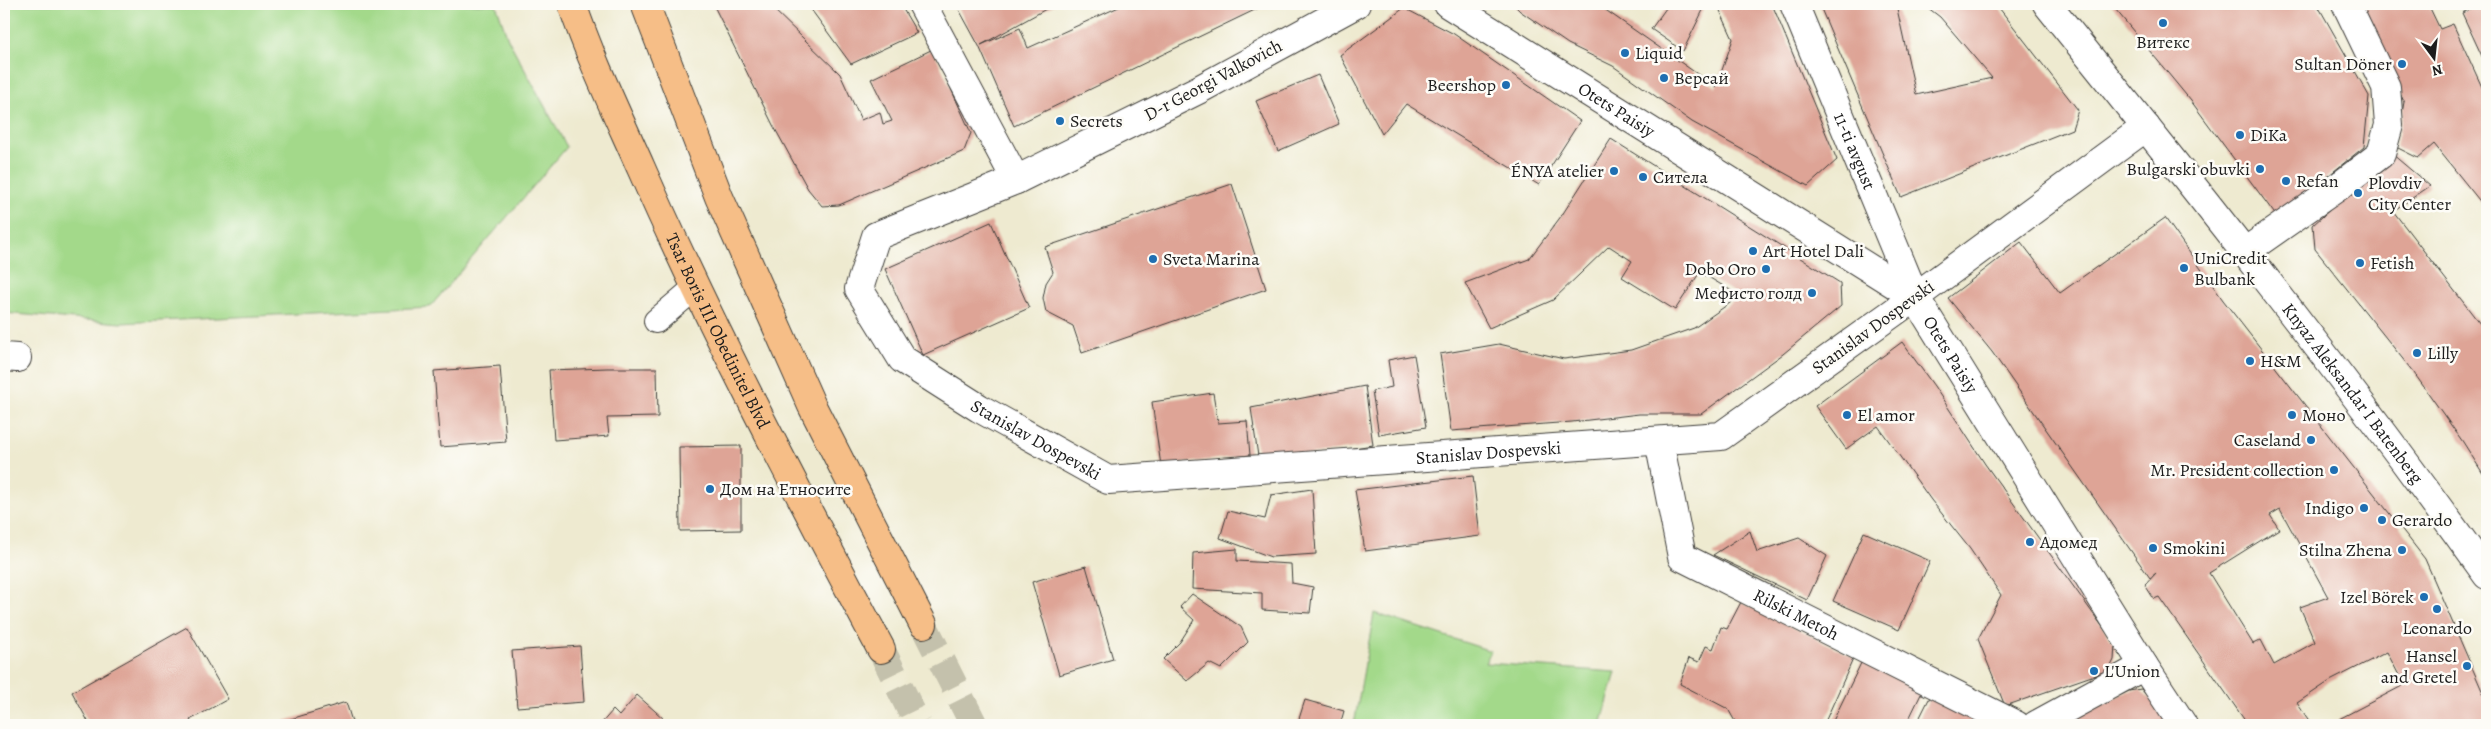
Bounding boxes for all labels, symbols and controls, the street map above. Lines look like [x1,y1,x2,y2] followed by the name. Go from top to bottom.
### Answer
[2157,17,2169,29] marker: Витекс
[2136,30,2190,54] place label: Витекс
[2408,32,2458,82] north arrow
[1140,33,1287,127] street label: D-r Georgi Valkovich
[1635,41,1683,65] place label: Liquid
[1619,47,1631,59] marker: Liquid
[2294,52,2392,76] place label: Sultan Döner
[2396,58,2408,70] marker: Sultan Döner
[2430,60,2445,81] text: N
[1674,66,1729,90] place label: Версай
[1658,72,1670,84] marker: Версай
[1427,73,1496,97] place label: Beershop
[1573,77,1660,143] street label: Otets Paisiy
[1500,79,1512,91] marker: Beershop
[1070,109,1123,133] place label: Secrets
[1828,109,1881,193] street label: 11-ti avgust
[1054,115,1066,127] marker: Secrets
[2250,123,2288,147] place label: DiKa
[2234,129,2246,141] marker: DiKa
[2126,157,2250,181] place label: Bulgarski obuvki
[1511,159,1604,183] place label: ÉNYA atelier
[2254,163,2266,175] marker: Bulgarski obuvki
[1608,165,1620,177] marker: ÉNYA atelier
[1653,165,1709,189] place label: Ситела
[2296,169,2339,193] place label: Refan
[1637,171,1649,183] marker: Ситела
[2368,171,2451,216] place label: Plovdiv City Center
[2280,175,2292,187] marker: Refan
[2352,187,2364,199] marker: Plovdiv City Center
[660,229,776,433] street label: Tsar Boris III Obedinitel Blvd
[1762,239,1864,263] place label: Art Hotel Dali
[1747,245,1759,257] marker: Art Hotel Dali
[2194,246,2267,291] place label: UniCredit Bulbank
[1163,247,1260,271] place label: Sveta Marina
[2370,251,2415,275] place label: Fetish
[1147,253,1159,265] marker: Sveta Marina
[1685,257,1756,281] place label: Dobo Oro
[2354,257,2366,269] marker: Fetish
[2178,262,2190,274] marker: UniCredit Bulbank
[1760,263,1772,275] marker: Dobo Oro
[1807,274,1939,380] street label: Stanislav Dospevski
[1695,281,1802,305] place label: Мефисто голд
[1806,287,1818,299] marker: Мефисто голд
[2276,298,2429,489] street label: Knyaz Aleksandar I Batenberg
[1918,311,1984,398] street label: Otets Paisiy
[2427,341,2459,365] place label: Lilly
[2411,347,2423,359] marker: Lilly
[2260,349,2301,373] place label: H&M
[2244,355,2256,367] marker: H&M
[966,394,1105,486] street label: Stanislav Dospevski
[1857,403,1915,427] place label: El amor
[2302,403,2346,427] place label: Моно
[1841,409,1853,421] marker: El amor
[2286,409,2298,421] marker: Моно
[2234,428,2301,452] place label: Caseland
[2305,434,2317,446] marker: Caseland
[1415,435,1562,470] street label: Stanislav Dospevski
[2150,458,2324,482] place label: Mr. President collection
[2328,464,2340,476] marker: Mr. President collection
[720,477,851,501] place label: Дом на Етносите
[704,483,716,495] marker: Дом на Етносите
[2305,496,2354,520] place label: Indigo
[2358,502,2370,514] marker: Indigo
[2392,508,2452,532] place label: Gerardo
[2376,514,2388,526] marker: Gerardo
[2039,530,2098,554] place label: Адомед
[2024,536,2036,548] marker: Адомед
[2163,536,2225,560] place label: Smokini
[2299,538,2393,562] place label: Stilna Zhena
[2147,542,2159,554] marker: Smokini
[2396,544,2408,556] marker: Stilna Zhena
[1749,583,1843,646] street label: Rilski Metoh
[2340,585,2414,609] place label: Izel Börek
[2418,591,2430,603] marker: Izel Börek
[2431,603,2443,615] marker: Leonardo
[2402,616,2472,640] place label: Leonardo
[2381,644,2458,689] place label: Hansel and Gretel
[2104,659,2160,683] place label: L'Union
[2461,660,2473,672] marker: Hansel and Gretel
[2088,665,2100,677] marker: L'Union

